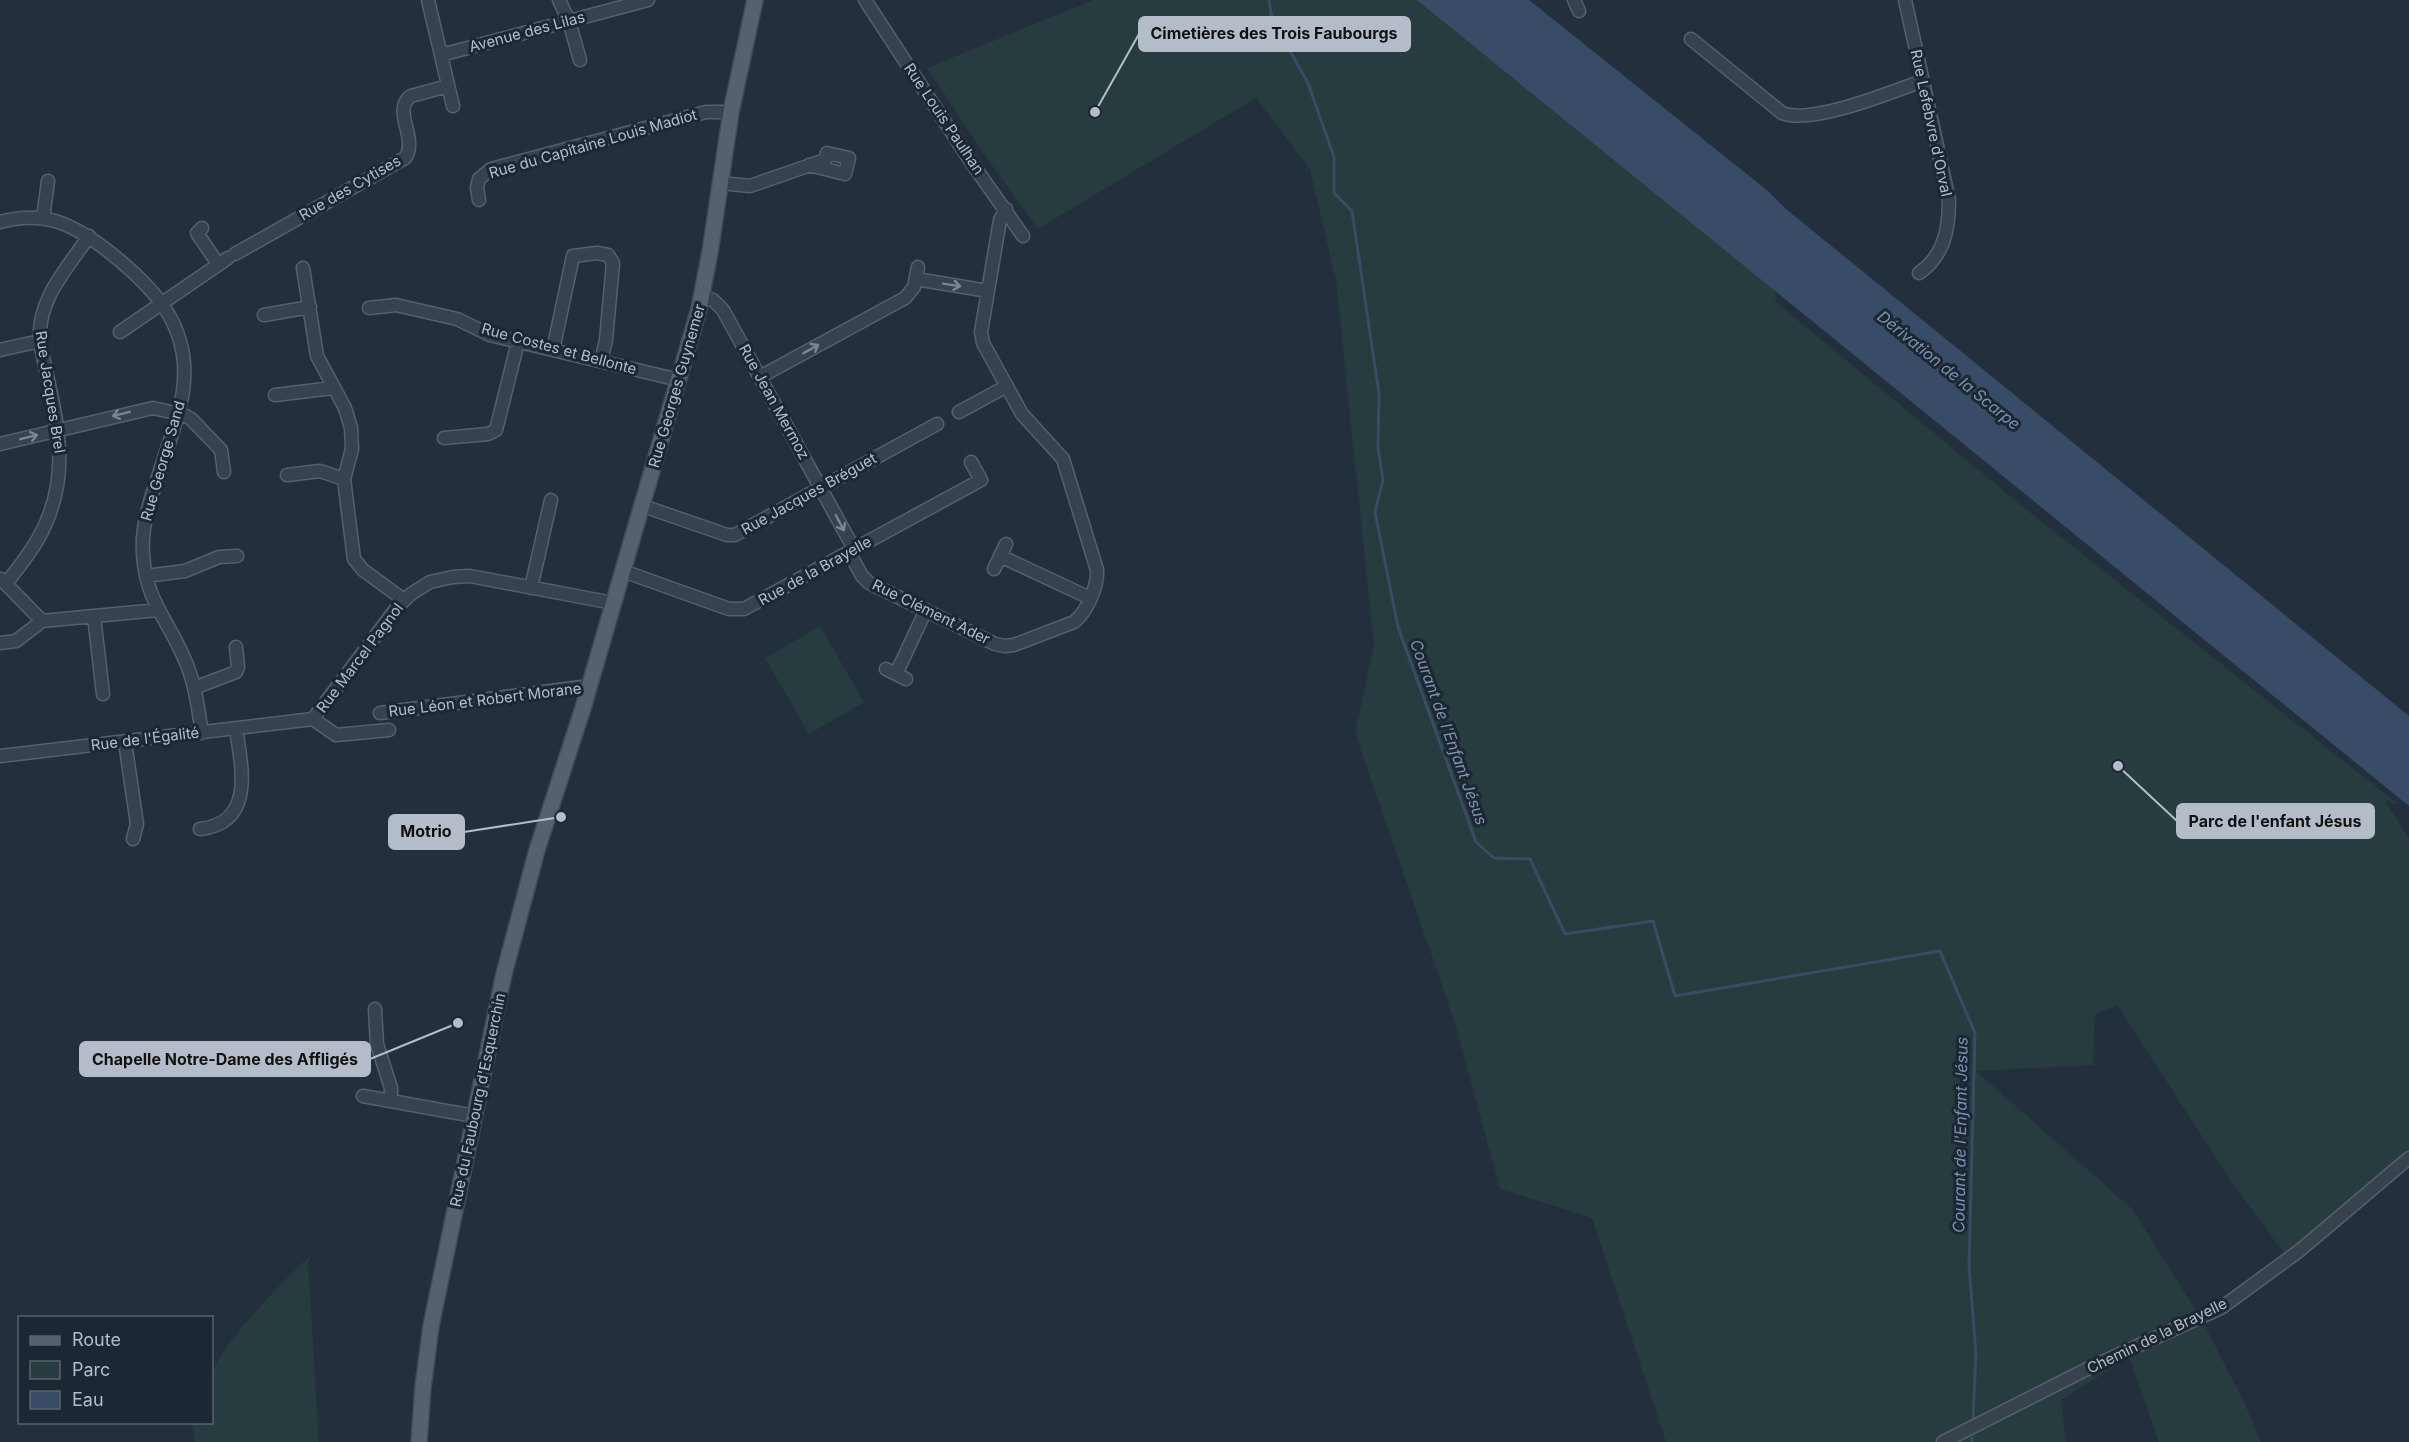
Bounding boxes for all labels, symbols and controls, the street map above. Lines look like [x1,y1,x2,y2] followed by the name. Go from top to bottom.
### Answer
[467,7,587,56] street label: Avenue des Lilas
[1139,17,1410,51] callout: Cimetières des Trois Faubourgs
[1150,23,1398,43] text: Cimetières des Trois Faubourgs
[1907,48,1956,198] street label: Rue Lefebvre d'Orval
[900,59,989,178] street label: Rue Louis Paulhan
[487,105,699,182] street label: Rue du Capitaine Louis Madiot
[296,151,404,224] street label: Rue des Cytises
[942,280,962,291] one-way arrow
[644,301,709,470] street label: Rue Georges Guynemer
[1873,306,2025,434] water label: Dérivation de la Scarpe
[479,319,639,378] street label: Rue Costes et Bellonte
[31,329,70,454] street label: Rue Jacques Brel
[735,341,814,463] street label: Rue Jean Mermoz
[802,343,819,355] one-way arrow
[136,399,189,523] street label: Rue George Sand
[112,409,131,421] one-way arrow
[19,430,38,442] one-way arrow
[738,448,880,539] street label: Rue Jacques Bréguet
[835,513,846,531] one-way arrow
[755,532,875,610] street label: Rue de la Brayelle
[869,575,994,648] street label: Rue Clément Ader
[312,599,407,716] street label: Rue Marcel Pagnol
[1406,636,1492,828] water label: Courant de l'Enfant Jésus
[387,678,582,721] street label: Rue Léon et Robert Morane
[90,722,200,755] street label: Rue de l'Égalité
[2177,804,2374,838] callout: Parc de l'enfant Jésus
[2189,811,2361,831] text: Parc de l'enfant Jésus
[389,815,464,849] callout: Motrio
[400,821,452,841] text: Motrio
[446,991,509,1209] street label: Rue du Faubourg d'Esquerchin
[1948,1037,1972,1233] water label: Courant de l'Enfant Jésus
[80,1042,370,1076] callout: Chapelle Notre-Dame des Affligés
[92,1049,358,1069] text: Chapelle Notre-Dame des Affligés
[2084,1293,2230,1378] street label: Chemin de la Brayelle
[18,1316,213,1424] legend
[72,1329,121,1350] text: Route
[72,1359,110,1380] text: Parc
[72,1389,104,1410] text: Eau

